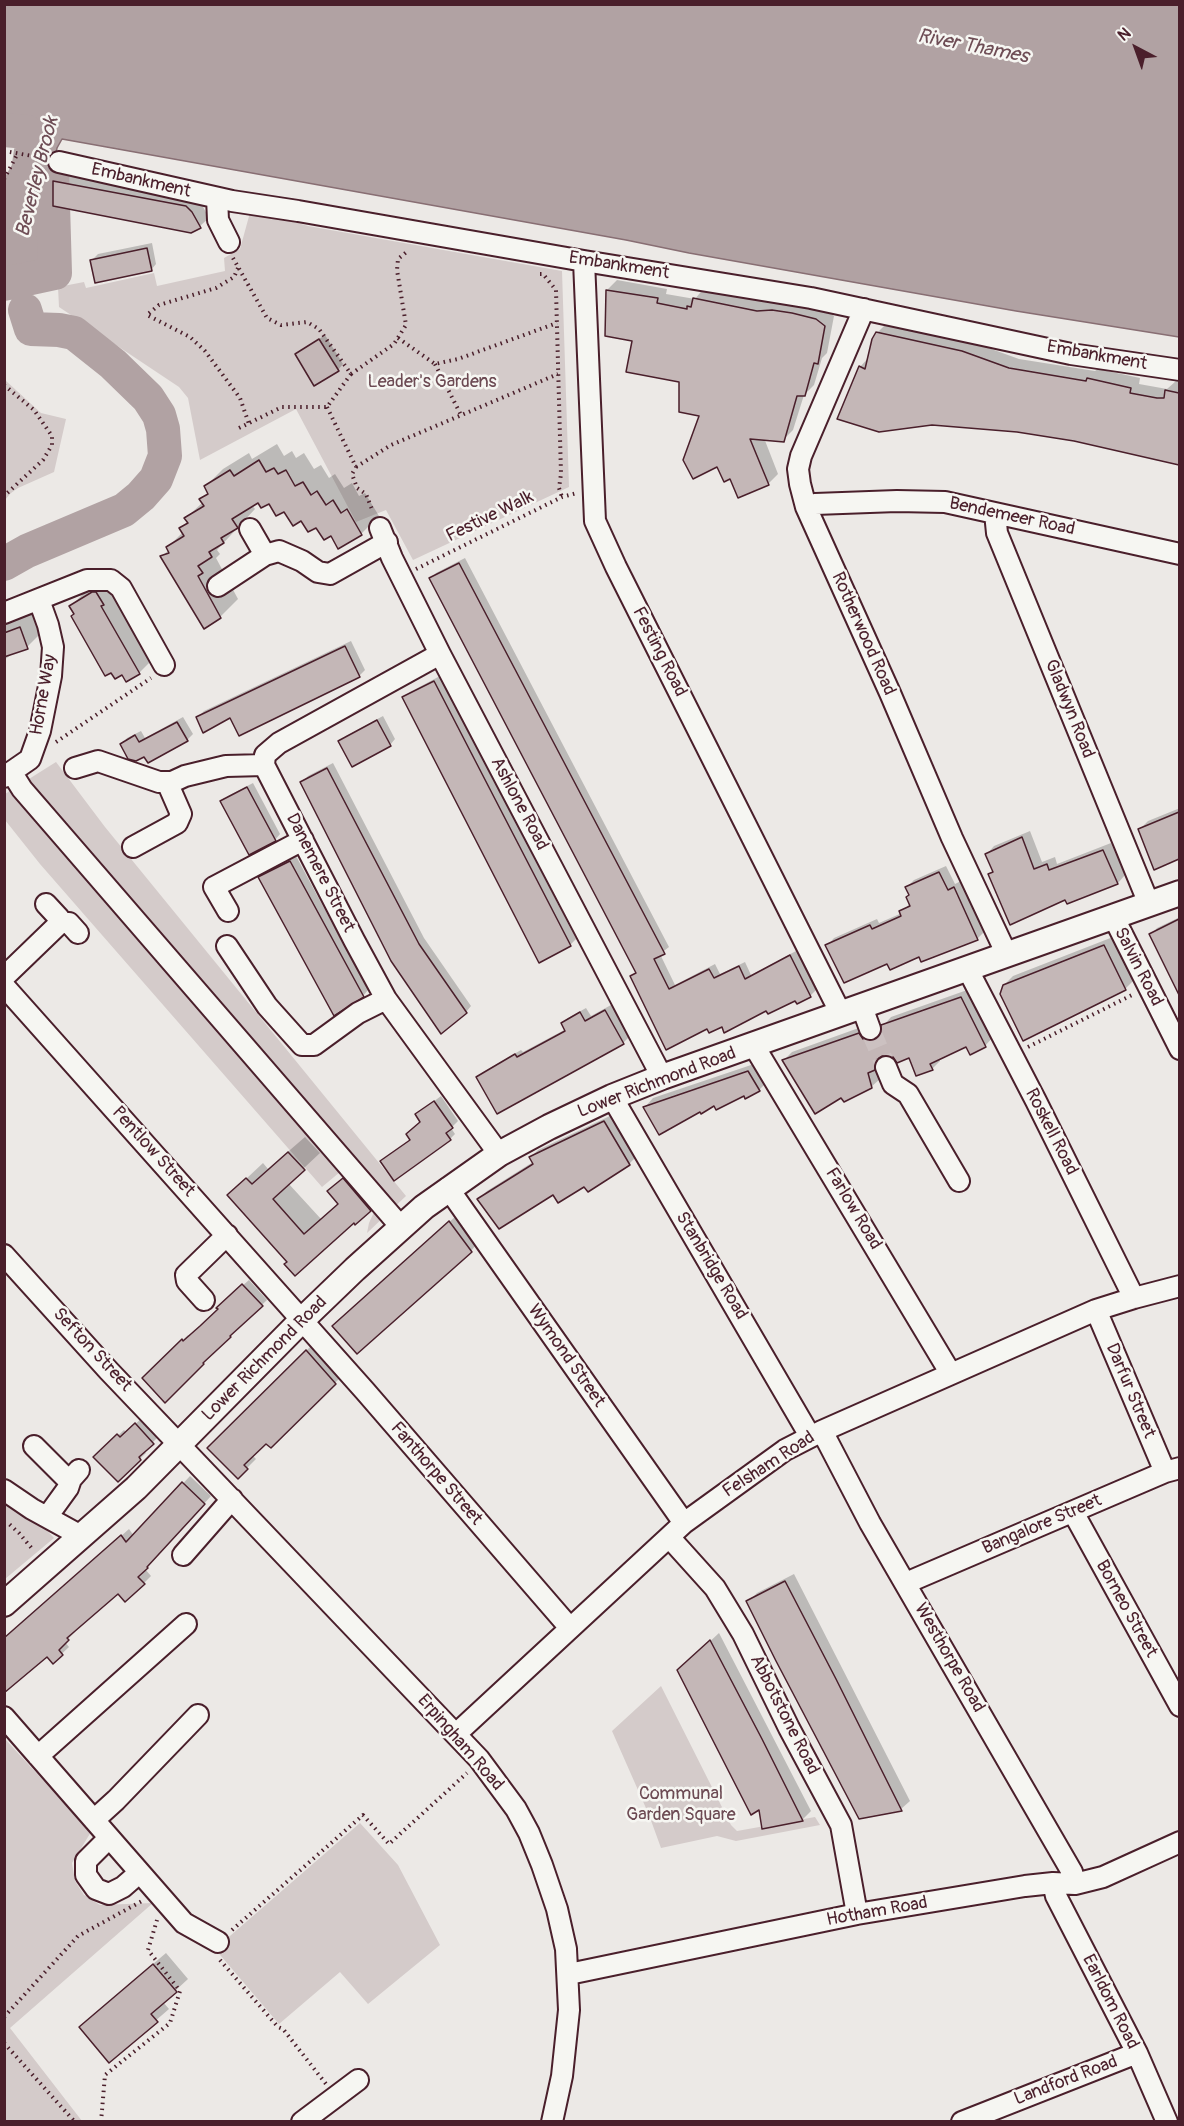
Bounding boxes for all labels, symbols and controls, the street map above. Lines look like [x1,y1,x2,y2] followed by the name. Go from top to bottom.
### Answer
[1106,18,1166,78] north arrow
[1114,23,1135,46] text: N
[916,24,1030,70] water label: River Thames
[12,115,64,239] water label: Beverley Brook
[89,159,193,203] street label: Embankment
[567,247,671,285] street label: Embankment
[1045,337,1149,375] street label: Embankment
[368,371,496,393] park label: Leader's Gardens
[443,487,537,547] street label: Festive Walk
[947,493,1077,541] street label: Bendemeer Road
[826,569,900,699] street label: Rotherwood Road
[627,603,691,701] street label: Festing Road
[26,653,62,737] street label: Horne Way
[1039,657,1099,761] street label: Gladwyn Road
[485,754,553,854] street label: Ashlone Road
[281,810,359,936] street label: Danemere Street
[1109,924,1167,1010] street label: Salvin Road
[575,1043,739,1123] street label: Lower Richmond Road
[1020,1085,1082,1179] street label: Roskell Road
[107,1102,199,1202] street label: Pentlow Street
[820,1164,886,1254] street label: Farlow Road
[670,1208,752,1324] street label: Stanbridge Road
[198,1292,332,1426] street label: Lower Richmond Road
[523,1301,609,1411] street label: Wymond Street
[48,1304,136,1396] street label: Sefton Street
[1100,1340,1160,1442] street label: Darfur Street
[385,1418,487,1530] street label: Fanthorpe Street
[719,1427,819,1503] street label: Felsham Road
[979,1490,1105,1560] street label: Bangalore Street
[1090,1557,1162,1661] street label: Borneo Street
[909,1599,989,1717] street label: Westhorpe Road
[745,1652,823,1778] street label: Abbotstone Road
[412,1690,508,1796] street label: Erpingham Road
[626,1783,736,1826] park label: Communal Garden Square
[825,1892,929,1932] street label: Hotham Road
[1077,1951,1143,2053] street label: Earldom Road
[1011,2051,1121,2111] street label: Landford Road

